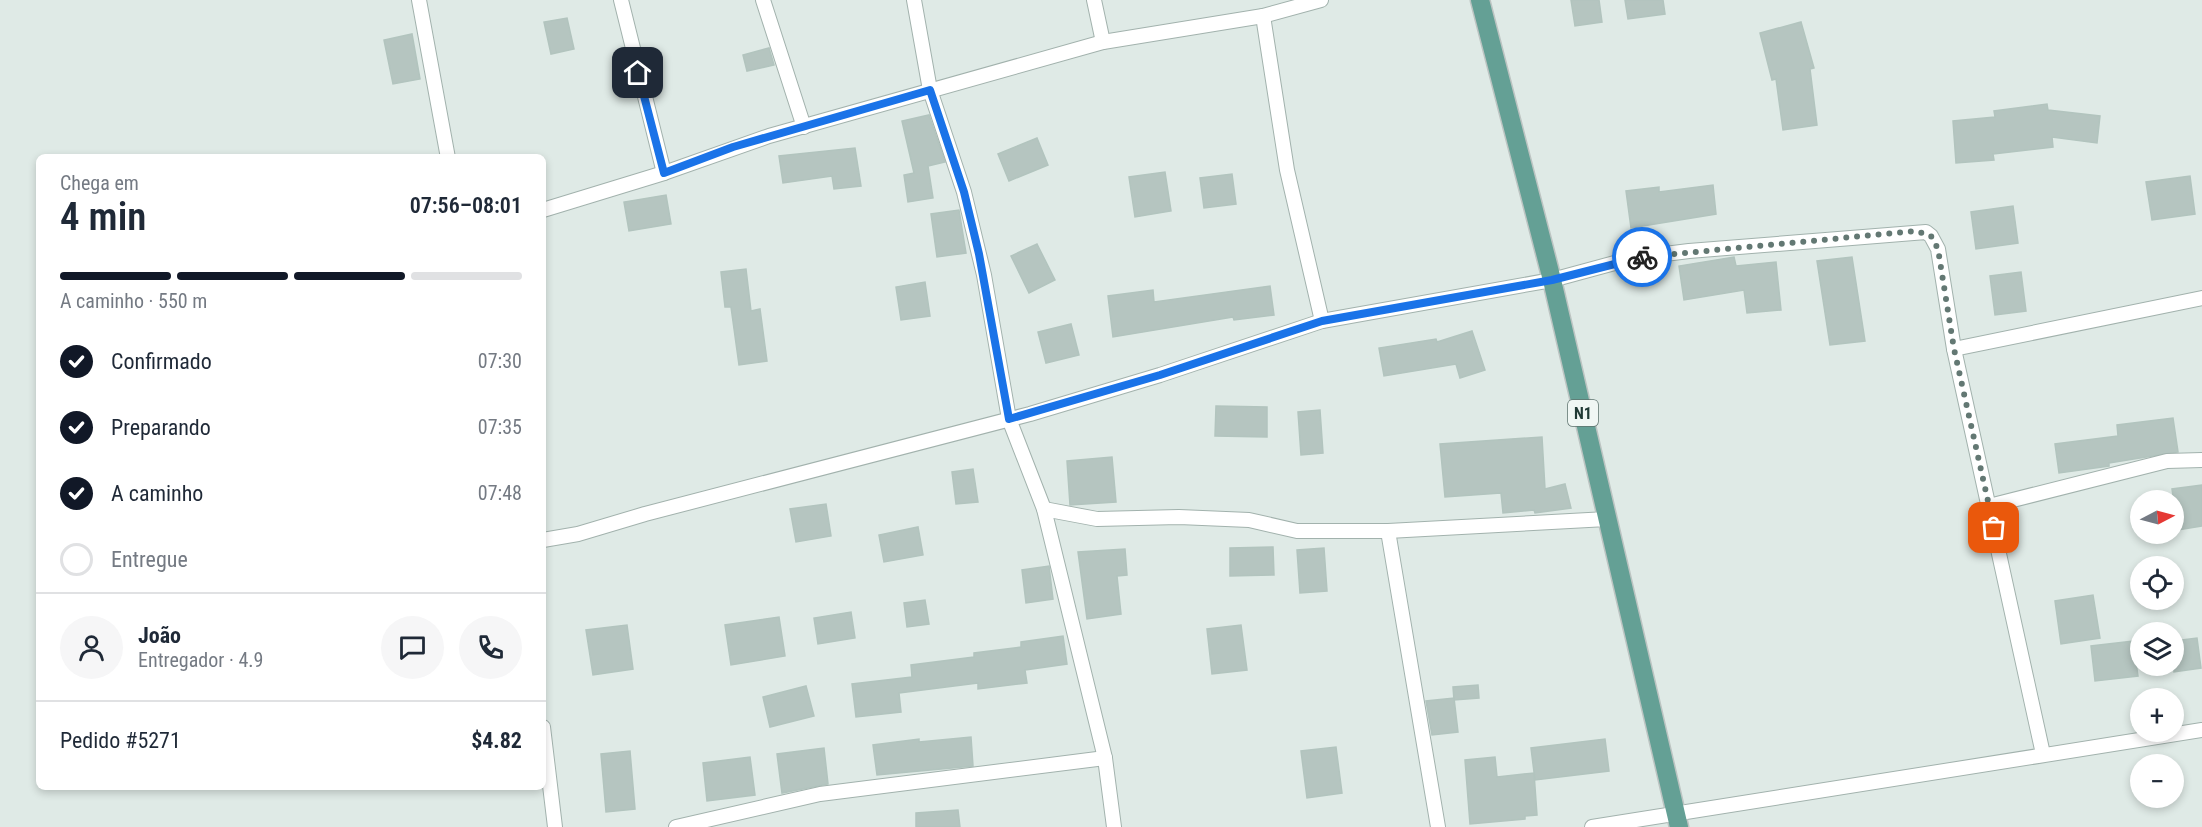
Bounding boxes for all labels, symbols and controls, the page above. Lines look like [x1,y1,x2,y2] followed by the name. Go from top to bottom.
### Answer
[612,47,663,98] pin
[621,56,654,89] icon: home
[60,171,139,195] text: Chega em
[410,193,522,218] text: 07:56–08:01
[60,194,146,240] text: 4 min
[1612,227,1672,287] courier
[1626,241,1659,274] icon: bike
[60,289,207,313] text: A caminho · 550 m
[60,345,93,378] icon: check
[111,349,212,374] text: Confirmado
[478,349,522,373] text: 07:30
[1568,400,1598,426] road number: N1
[60,411,93,444] icon: check
[111,415,211,440] text: Preparando
[478,415,522,439] text: 07:35
[60,477,93,510] icon: check
[111,481,203,506] text: A caminho
[478,481,522,505] text: 07:48
[2130,490,2184,544] north arrow
[2130,490,2184,808] map controls
[1968,502,2019,553] pin
[1977,511,2010,544] icon: bag
[111,547,188,572] text: Entregue
[2130,556,2184,610] button: locate
[60,616,123,679] button: person
[381,616,444,679] button: chat
[459,616,522,679] button: phone
[2130,622,2184,676] button: layers
[138,623,181,648] text: João
[138,648,263,672] text: Entregador · 4.9
[2130,688,2184,742] button: +
[60,728,181,753] text: Pedido #5271
[471,728,522,753] text: $4.82
[2130,754,2184,808] button: −

